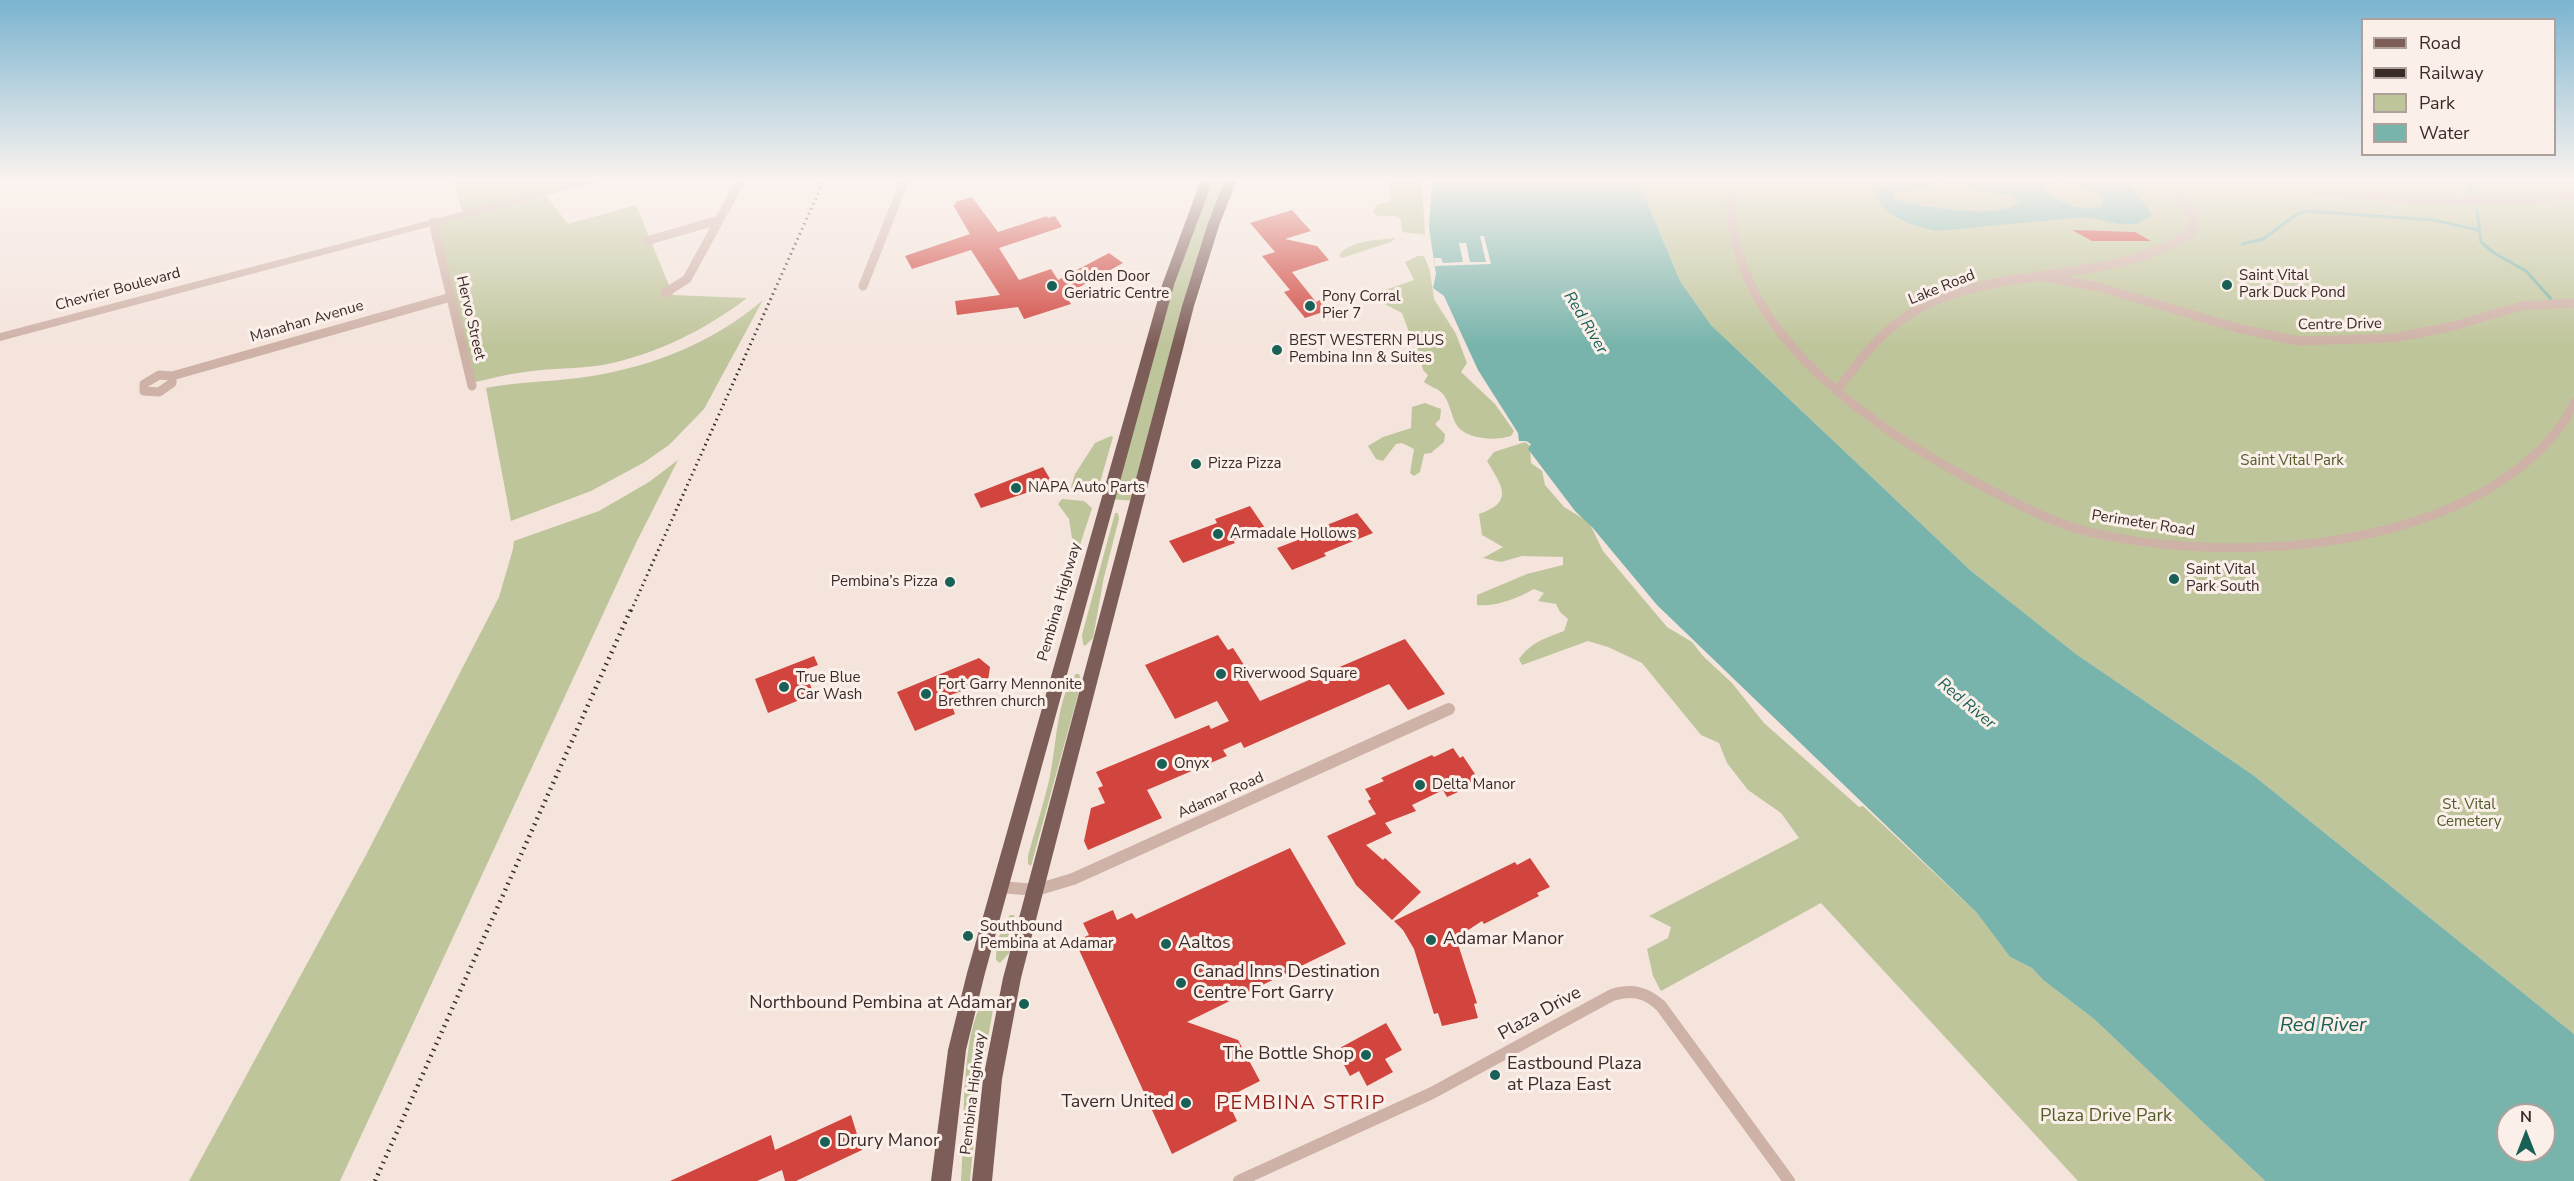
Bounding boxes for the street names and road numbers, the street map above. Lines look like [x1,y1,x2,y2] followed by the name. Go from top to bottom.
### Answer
[53,265,183,315] street label: Chevrier Boulevard
[1906,267,1978,309] street label: Lake Road
[452,274,488,362] street label: Hervo Street
[248,297,366,347] street label: Manahan Avenue
[2298,315,2382,335] street label: Centre Drive
[2090,507,2196,541] street label: Perimeter Road
[1034,541,1086,663] street label: Pembina Highway
[1175,769,1267,823] street label: Adamar Road
[1495,982,1585,1046] street label: Plaza Drive
[958,1032,990,1156] street label: Pembina Highway

